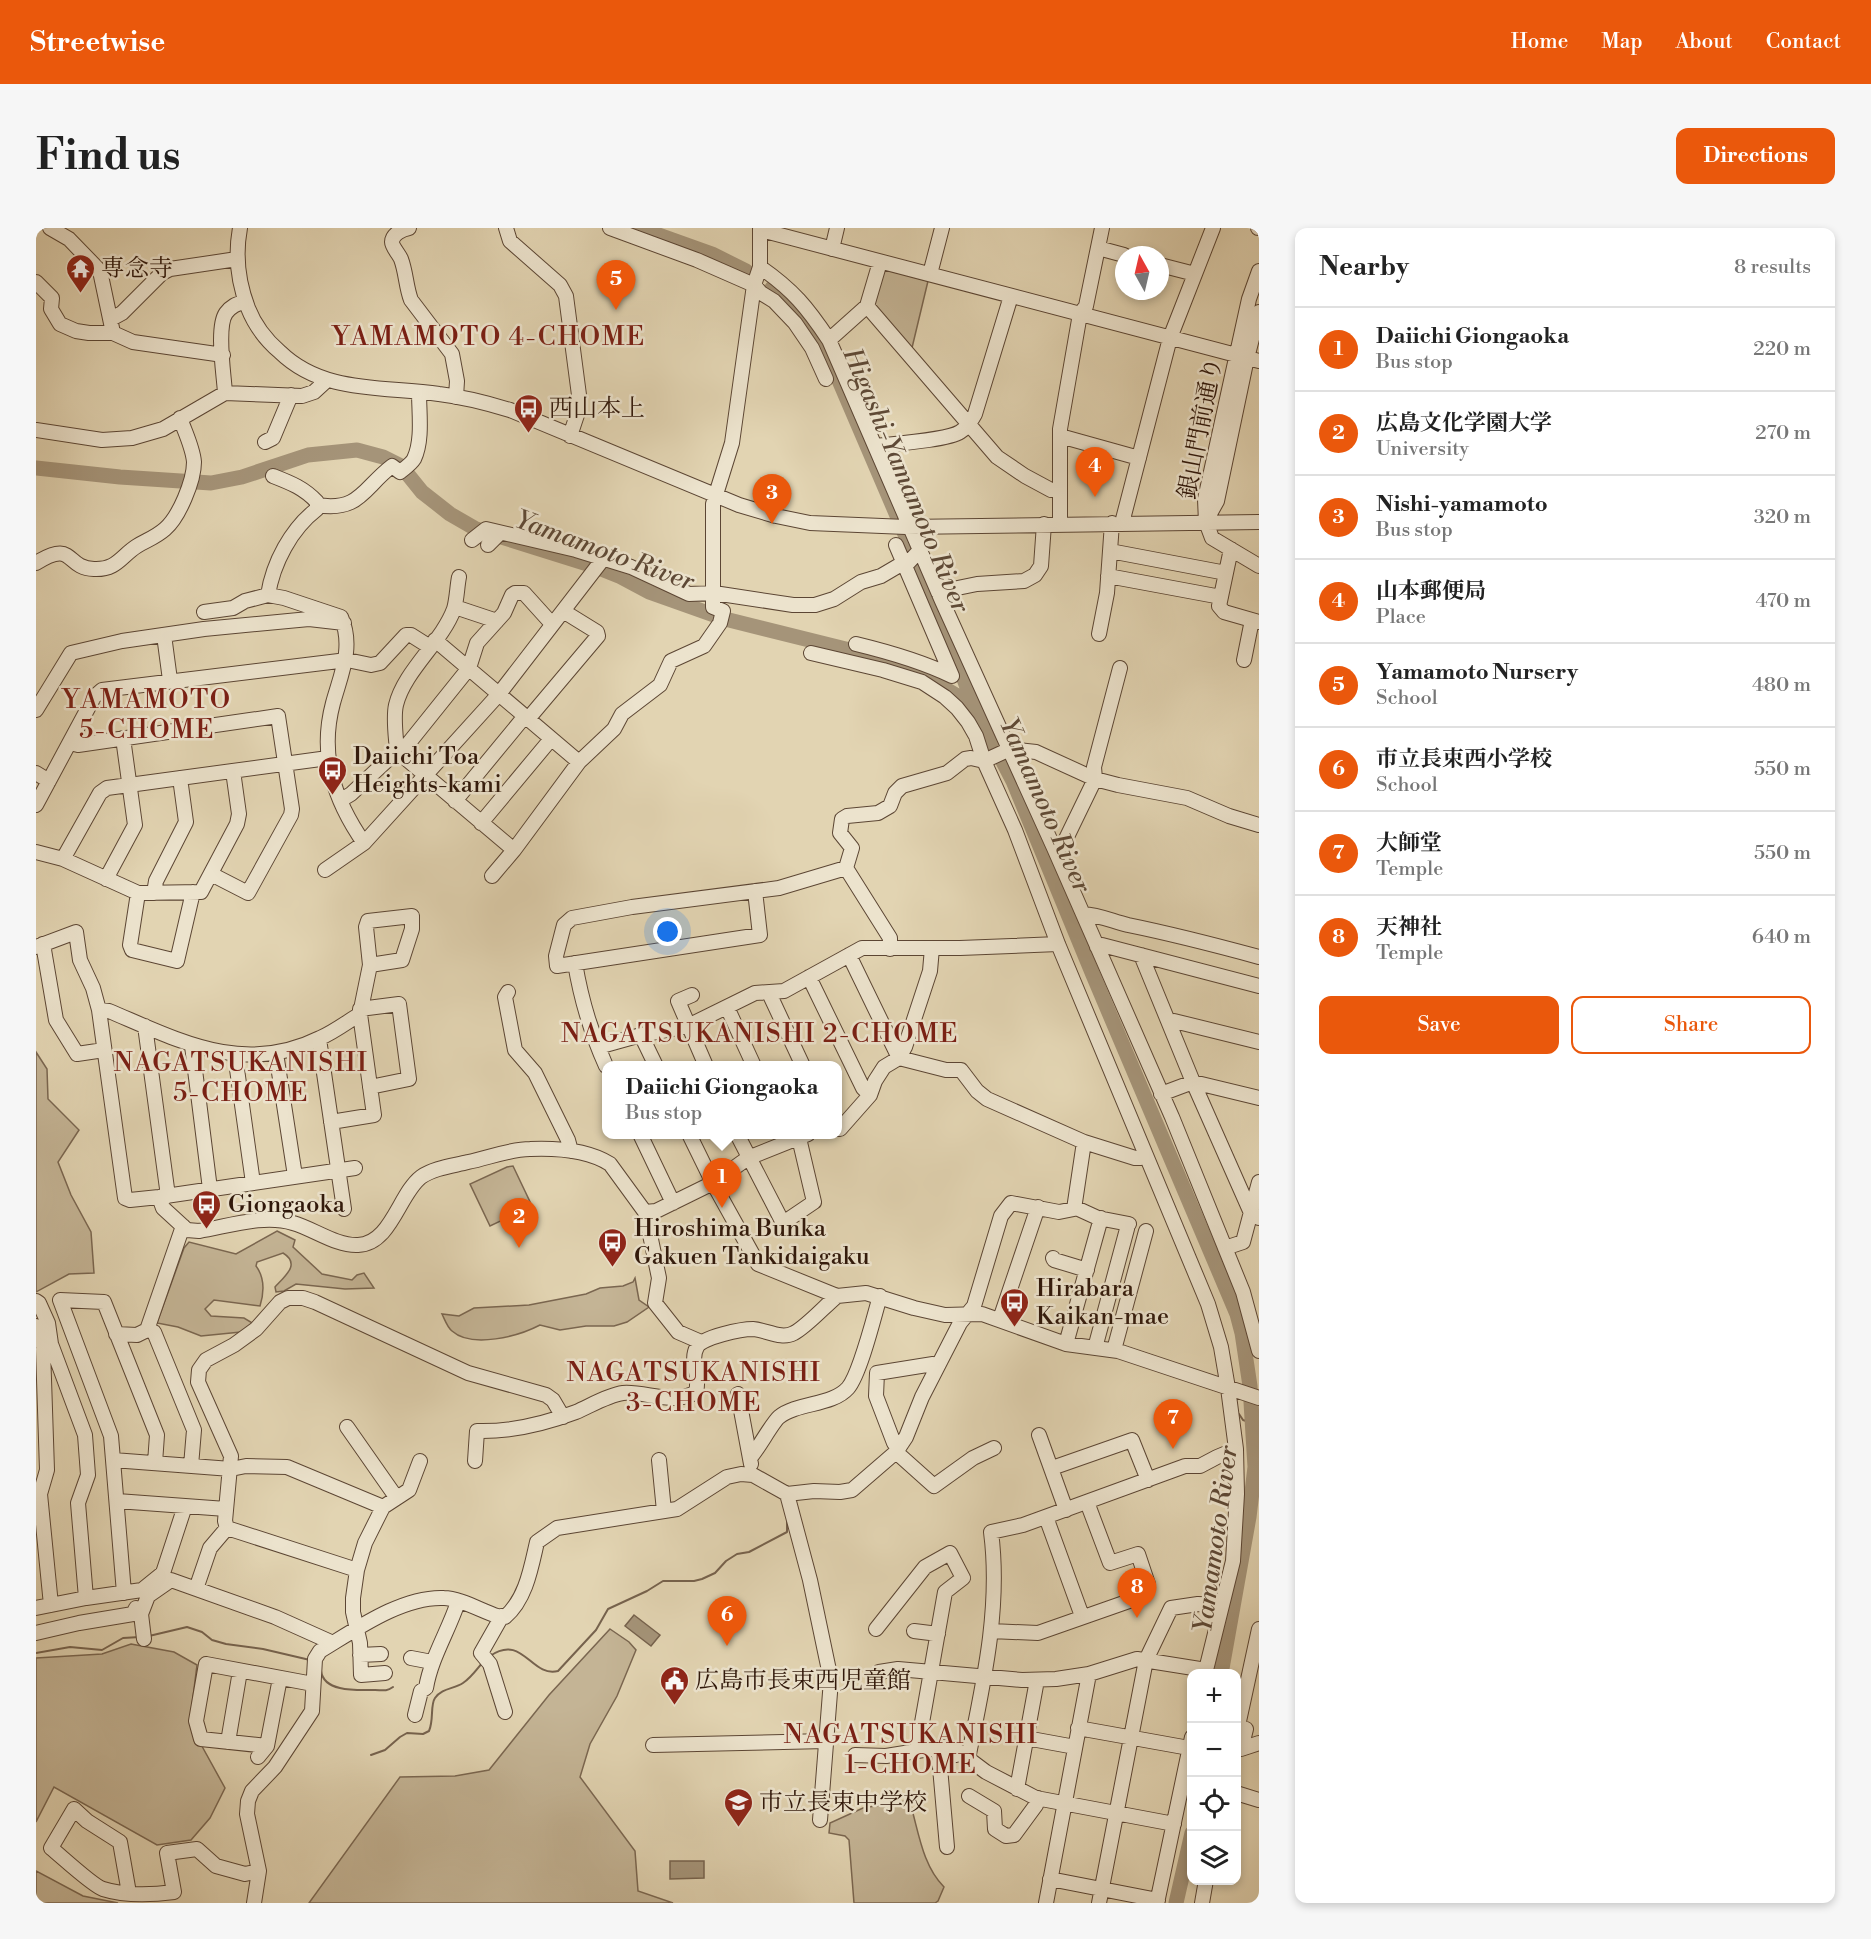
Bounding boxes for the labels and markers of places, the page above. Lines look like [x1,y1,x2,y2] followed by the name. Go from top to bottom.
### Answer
[64,252,96,294] temple icon: 専念寺
[101,254,173,284] place label: 専念寺
[596,260,636,310] pin: 5
[512,392,544,434] bus stop icon: 西山本上
[549,394,645,424] place label: 西山本上
[1076,448,1114,497] pin: 4
[752,474,792,524] pin: 3
[353,742,502,800] place label: Daiichi Toa Heights-kami
[316,754,348,796] bus stop icon: Daiichi Toa Heights-kami
[702,1158,742,1208] pin: 1
[191,1188,223,1230] bus stop icon: Giongaoka
[228,1190,346,1220] place label: Giongaoka
[500,1198,538,1248] pin: 2
[634,1214,870,1272] place label: Hiroshima Bunka Gakuen Tankidaigaku
[597,1226,629,1268] bus stop icon: Hiroshima Bunka Gakuen Tankidaigaku
[1036,1274,1169,1332] place label: Hirabara Kaikan-mae
[999,1286,1031,1328] bus stop icon: Hirabara Kaikan-mae
[1154,1400,1192,1449] pin: 7
[1118,1568,1156,1618] pin: 8
[708,1596,746,1646] pin: 6
[658,1664,690,1706] public building icon: 広島市長束西児童館
[695,1666,911,1696] place label: 広島市長束西児童館
[722,1786,754,1828] school or university icon: 市立長束中学校
[759,1788,927,1818] place label: 市立長束中学校

